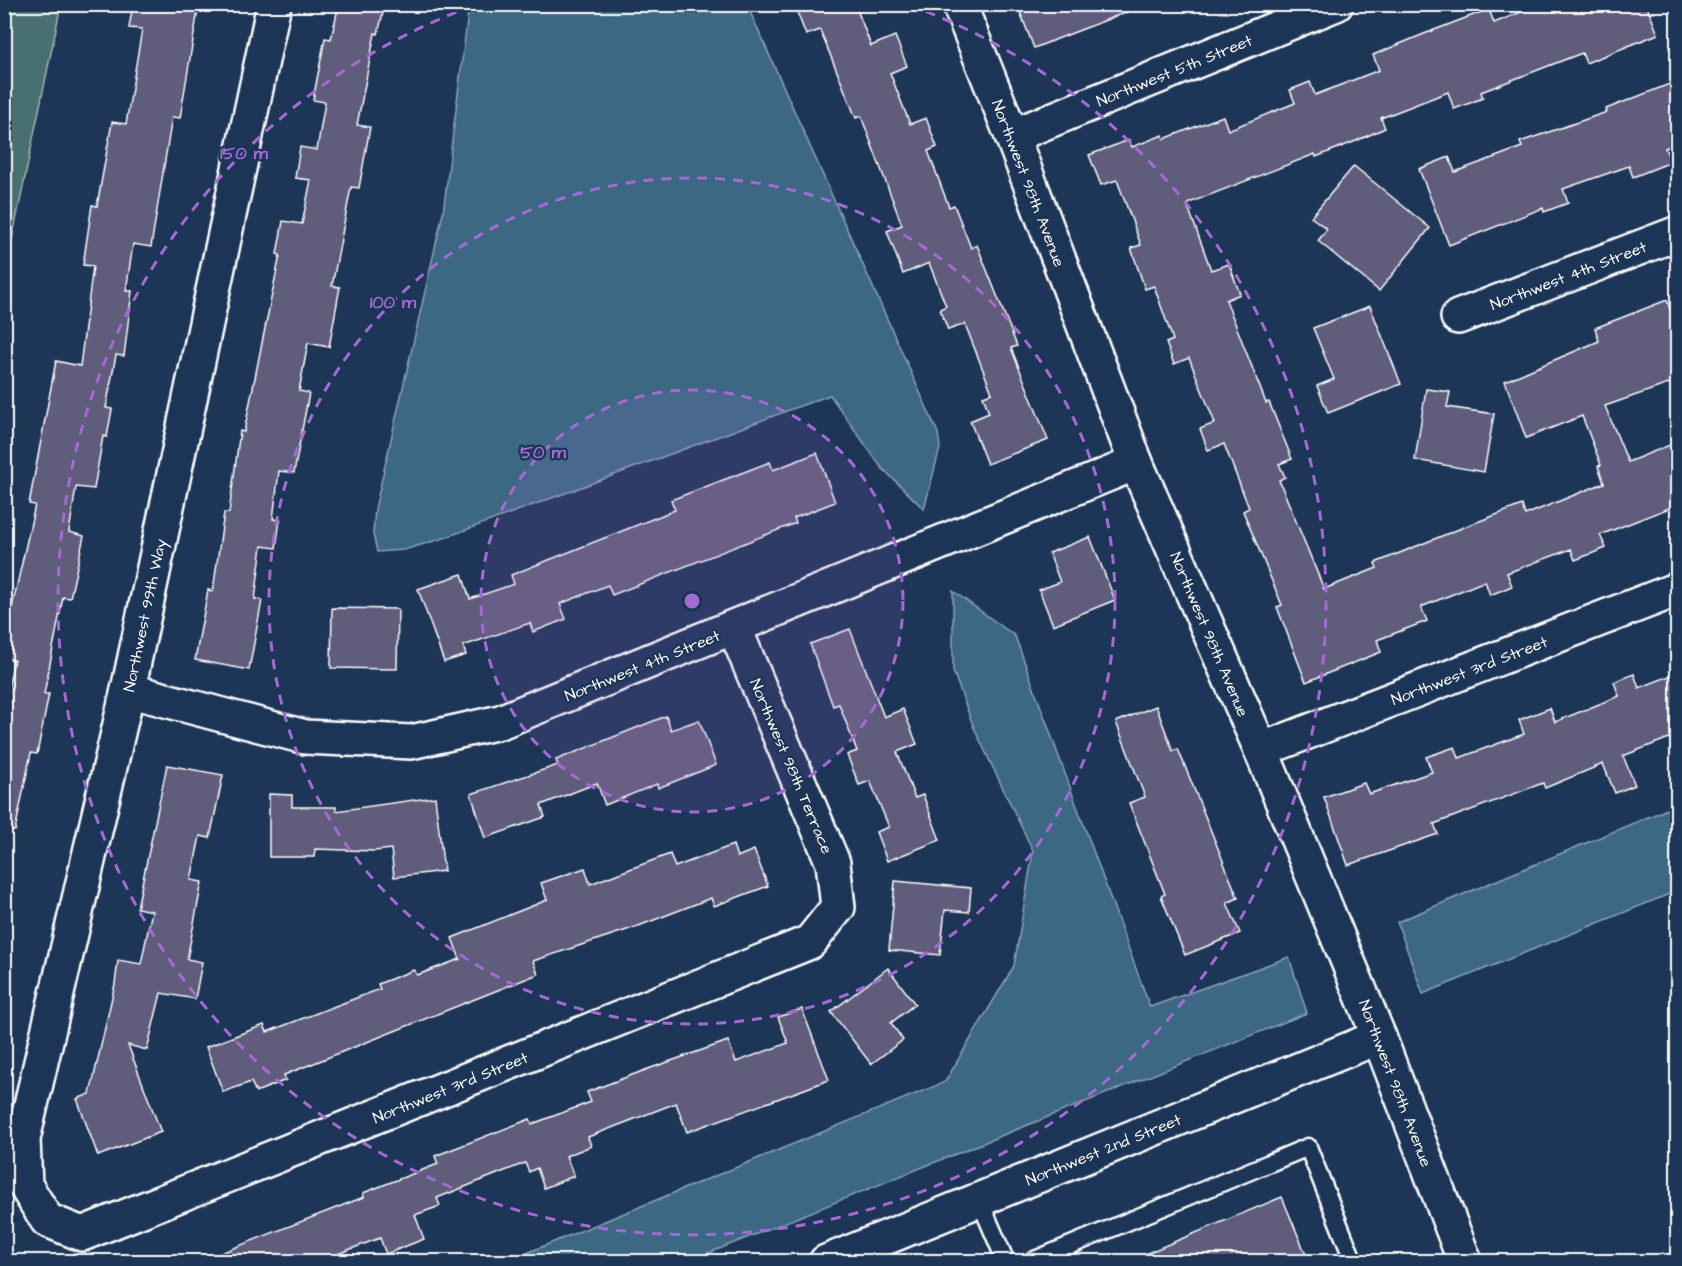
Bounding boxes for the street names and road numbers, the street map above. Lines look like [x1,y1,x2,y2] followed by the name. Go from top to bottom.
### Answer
[1093,29,1256,112] street label: Northwest 5th Street
[986,97,1070,270] street label: Northwest 98th Avenue
[1487,236,1650,316] street label: Northwest 4th Street
[118,537,173,694] street label: Northwest 99th Way
[1164,549,1254,720] street label: Northwest 98th Avenue
[561,624,724,707] street label: Northwest 4th Street
[1388,631,1551,711] street label: Northwest 3rd Street
[744,675,838,858] street label: Northwest 98th Terrace
[1353,997,1437,1170] street label: Northwest 98th Avenue
[369,1046,532,1129] street label: Northwest 3rd Street
[1022,1108,1185,1191] street label: Northwest 2nd Street

